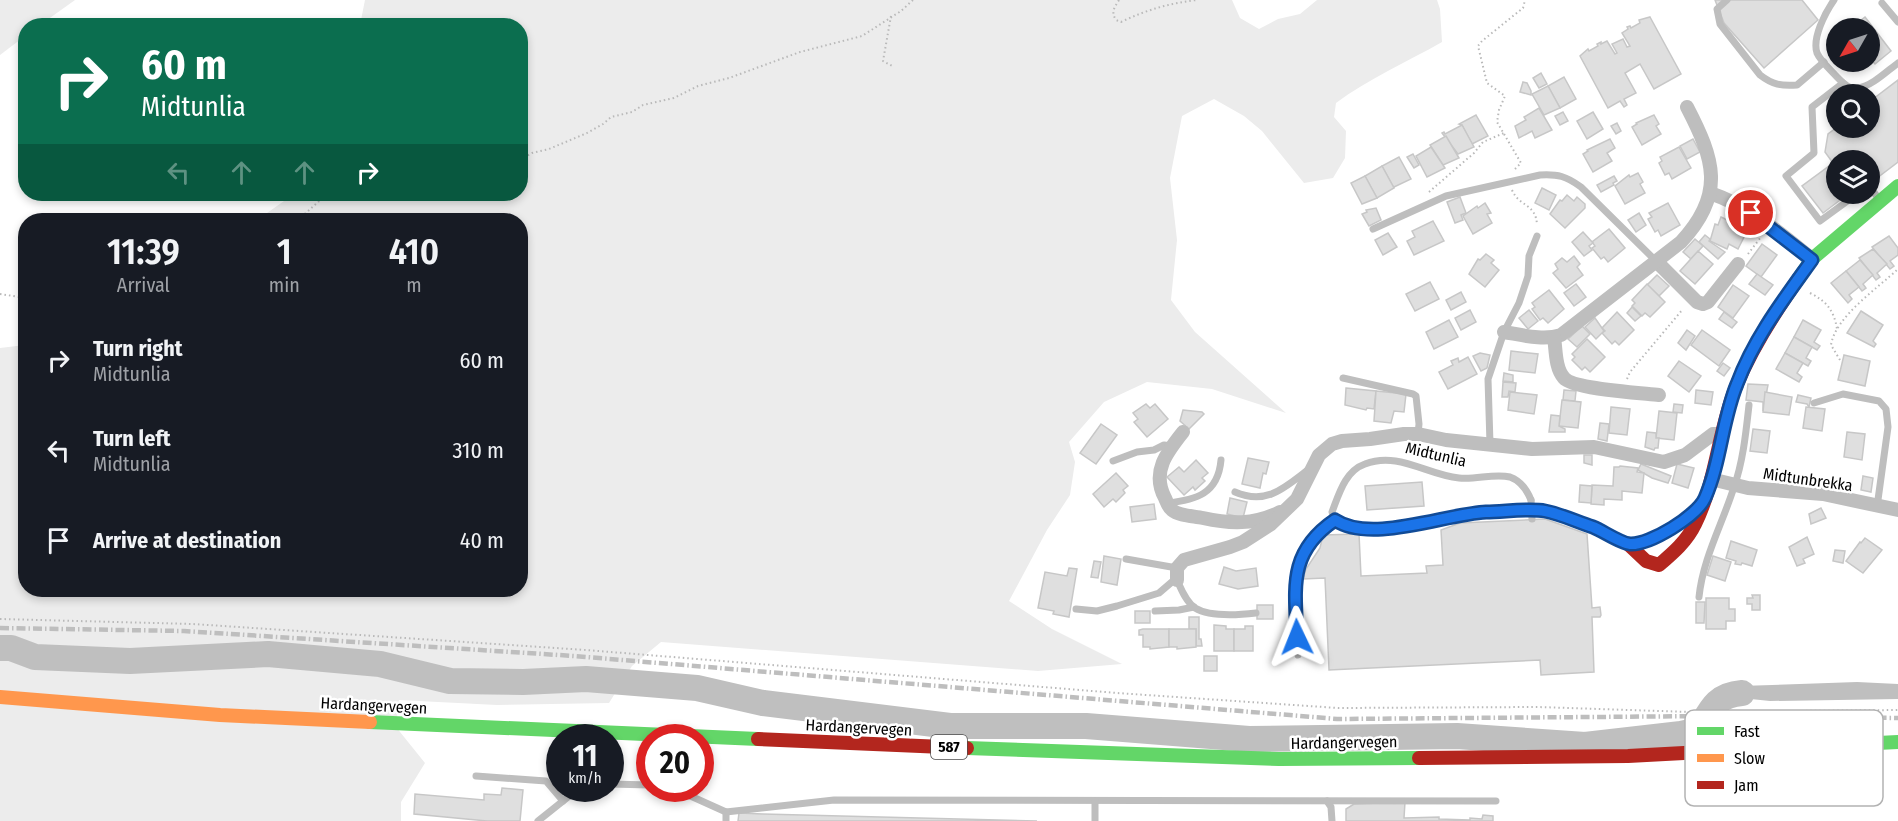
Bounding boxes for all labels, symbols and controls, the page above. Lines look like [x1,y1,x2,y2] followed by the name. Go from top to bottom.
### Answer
[1826,18,1880,72] north arrow
[1826,18,1880,204] map controls
[141,40,227,90] text: 60 m
[42,42,120,120] icon: right
[1826,84,1880,138] button: search
[141,91,246,123] text: Midtunlia
[1826,150,1880,204] button: layers
[162,156,195,189] icon: left
[225,156,258,189] icon: ahead
[288,156,321,189] icon: ahead
[351,156,384,189] icon: right
[1725,187,1776,238] pin
[1734,196,1767,229] icon: arrive
[107,230,180,274] text: 11:39
[277,230,292,274] text: 1
[389,230,439,274] text: 410
[117,273,170,297] text: Arrival
[269,273,300,297] text: min
[406,273,422,297] text: m
[93,335,182,362] text: Turn right
[42,344,75,377] icon: right
[460,347,504,374] text: 60 m
[93,362,171,386] text: Midtunlia
[93,425,171,452] text: Turn left
[42,434,75,467] icon: left
[452,437,504,464] text: 310 m
[1403,438,1468,471] street label: Midtunlia
[93,452,171,476] text: Midtunlia
[1762,464,1854,495] street label: Midtunbrekka
[42,524,75,557] icon: arrive
[93,527,281,554] text: Arrive at destination
[460,527,504,554] text: 40 m
[1265,605,1329,669] position arrow
[320,693,428,718] street label: Hardangervegen
[1685,710,1883,806] legend
[805,715,913,740] street label: Hardangervegen
[1734,722,1761,741] text: Fast
[636,724,714,802] speed limit sign: 20
[1290,732,1398,753] street label: Hardangervegen
[931,735,967,759] road number: 587
[573,738,597,774] text: 11
[1734,749,1765,768] text: Slow
[568,769,602,787] text: km/h
[1734,776,1759,795] text: Jam

